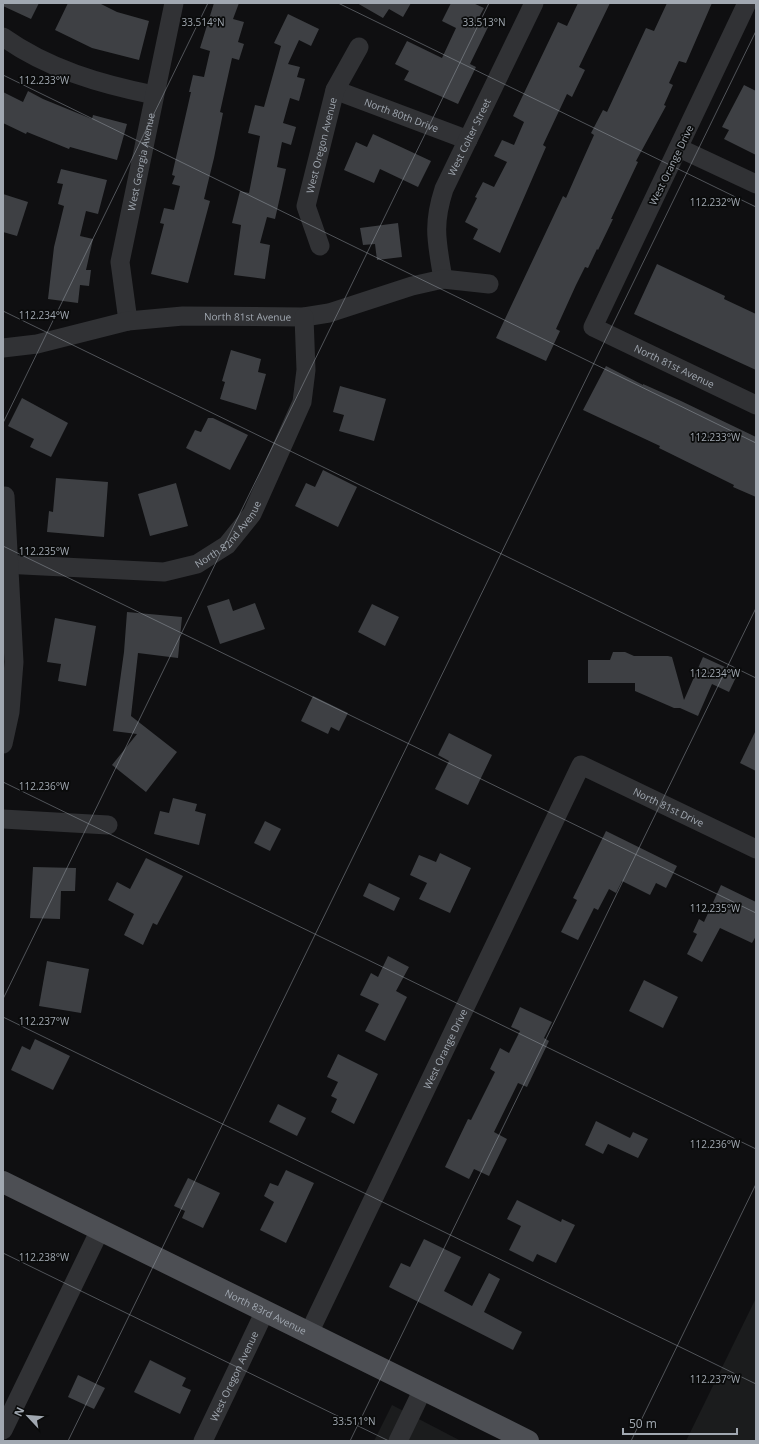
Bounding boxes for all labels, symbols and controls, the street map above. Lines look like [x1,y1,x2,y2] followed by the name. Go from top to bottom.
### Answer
[181,15,225,29] text: 33.514°N
[462,15,506,29] text: 33.513°N
[19,73,70,87] text: 112.233°W
[302,95,340,195] street label: West Oregon Avenue
[362,95,441,135] street label: North 80th Drive
[444,96,494,178] street label: West Colter Street
[124,111,158,212] street label: West Georgia Avenue
[646,122,697,207] street label: West Orange Drive
[690,195,741,209] text: 112.232°W
[19,308,70,322] text: 112.234°W
[204,309,292,324] street label: North 81st Avenue
[632,341,717,391] street label: North 81st Avenue
[690,430,741,444] text: 112.233°W
[192,498,264,571] street label: North 82nd Avenue
[19,544,70,558] text: 112.235°W
[690,666,741,680] text: 112.234°W
[19,779,70,793] text: 112.236°W
[631,784,707,830] street label: North 81st Drive
[690,901,741,915] text: 112.235°W
[420,1006,470,1091] street label: West Orange Drive
[19,1014,70,1028] text: 112.237°W
[690,1137,741,1151] text: 112.236°W
[19,1250,70,1264] text: 112.238°W
[223,1286,309,1338] street label: North 83rd Avenue
[207,1328,262,1423] street label: West Oregon Avenue
[690,1372,741,1386] text: 112.237°W
[8,1396,48,1436] north arrow
[10,1404,27,1419] text: N
[623,1410,737,1436] scale bar
[332,1414,376,1428] text: 33.511°N
[629,1415,657,1432] text: 50 m

